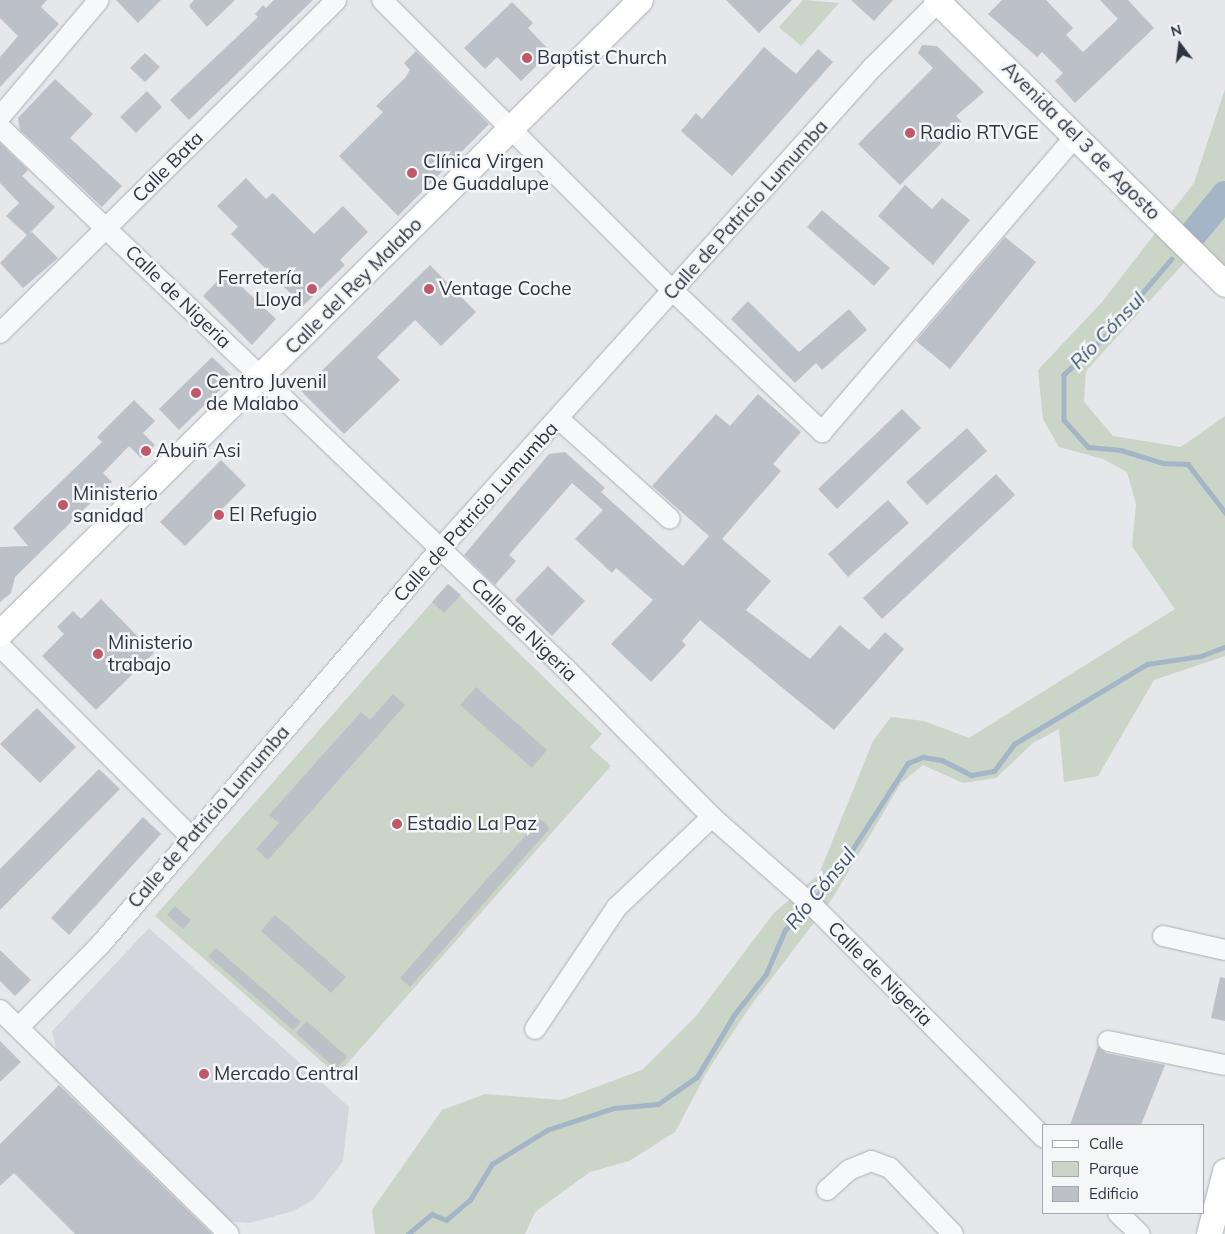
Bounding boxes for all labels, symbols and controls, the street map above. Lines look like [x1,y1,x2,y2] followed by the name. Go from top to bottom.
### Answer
[1155,20,1205,70] north arrow
[1169,20,1184,41] text: N
[537,47,667,69] place label: Baptist Church
[521,52,533,64] marker: Baptist Church
[997,57,1165,225] street label: Avenida del 3 de Agosto
[659,115,833,305] street label: Calle de Patricio Lumumba
[920,122,1039,144] place label: Radio RTVGE
[128,127,208,207] street label: Calle Bata
[904,127,916,139] marker: Radio RTVGE
[423,151,549,195] place label: Clínica Virgen De Guadalupe
[405,166,419,180] marker: Clínica Virgen De Guadalupe
[281,213,427,359] street label: Calle del Rey Malabo
[120,241,236,353] street label: Calle de Nigeria
[218,267,302,311] place label: Ferretería Lloyd
[439,278,571,300] place label: Ventage Coche
[306,283,318,295] marker: Ferretería Lloyd
[423,283,435,295] marker: Ventage Coche
[1064,287,1150,373] water label: Río Cónsul
[206,371,327,415] place label: Centro Juvenil de Malabo
[190,387,202,399] marker: Centro Juvenil de Malabo
[389,417,563,607] street label: Calle de Patricio Lumumba
[156,440,241,462] place label: Abuiñ Asi
[140,445,152,457] marker: Abuiñ Asi
[73,483,158,527] place label: Ministerio sanidad
[57,499,69,511] marker: Ministerio sanidad
[229,504,317,526] place label: El Refugio
[213,509,225,521] marker: El Refugio
[466,574,582,686] street label: Calle de Nigeria
[108,632,193,676] place label: Ministerio trabajo
[92,648,104,660] marker: Ministerio trabajo
[123,721,295,913] street label: Calle de Patricio Lumumba
[407,813,537,835] place label: Estadio La Paz
[391,818,403,830] marker: Estadio La Paz
[780,843,860,933] water label: Río Cónsul
[823,917,937,1031] street label: Calle de Nigeria
[214,1063,359,1085] place label: Mercado Central
[198,1068,210,1080] marker: Mercado Central
[1042,1124,1205,1214] legend
[1089,1134,1123,1153] text: Calle
[1089,1159,1139,1178] text: Parque
[1089,1184,1139,1203] text: Edificio

